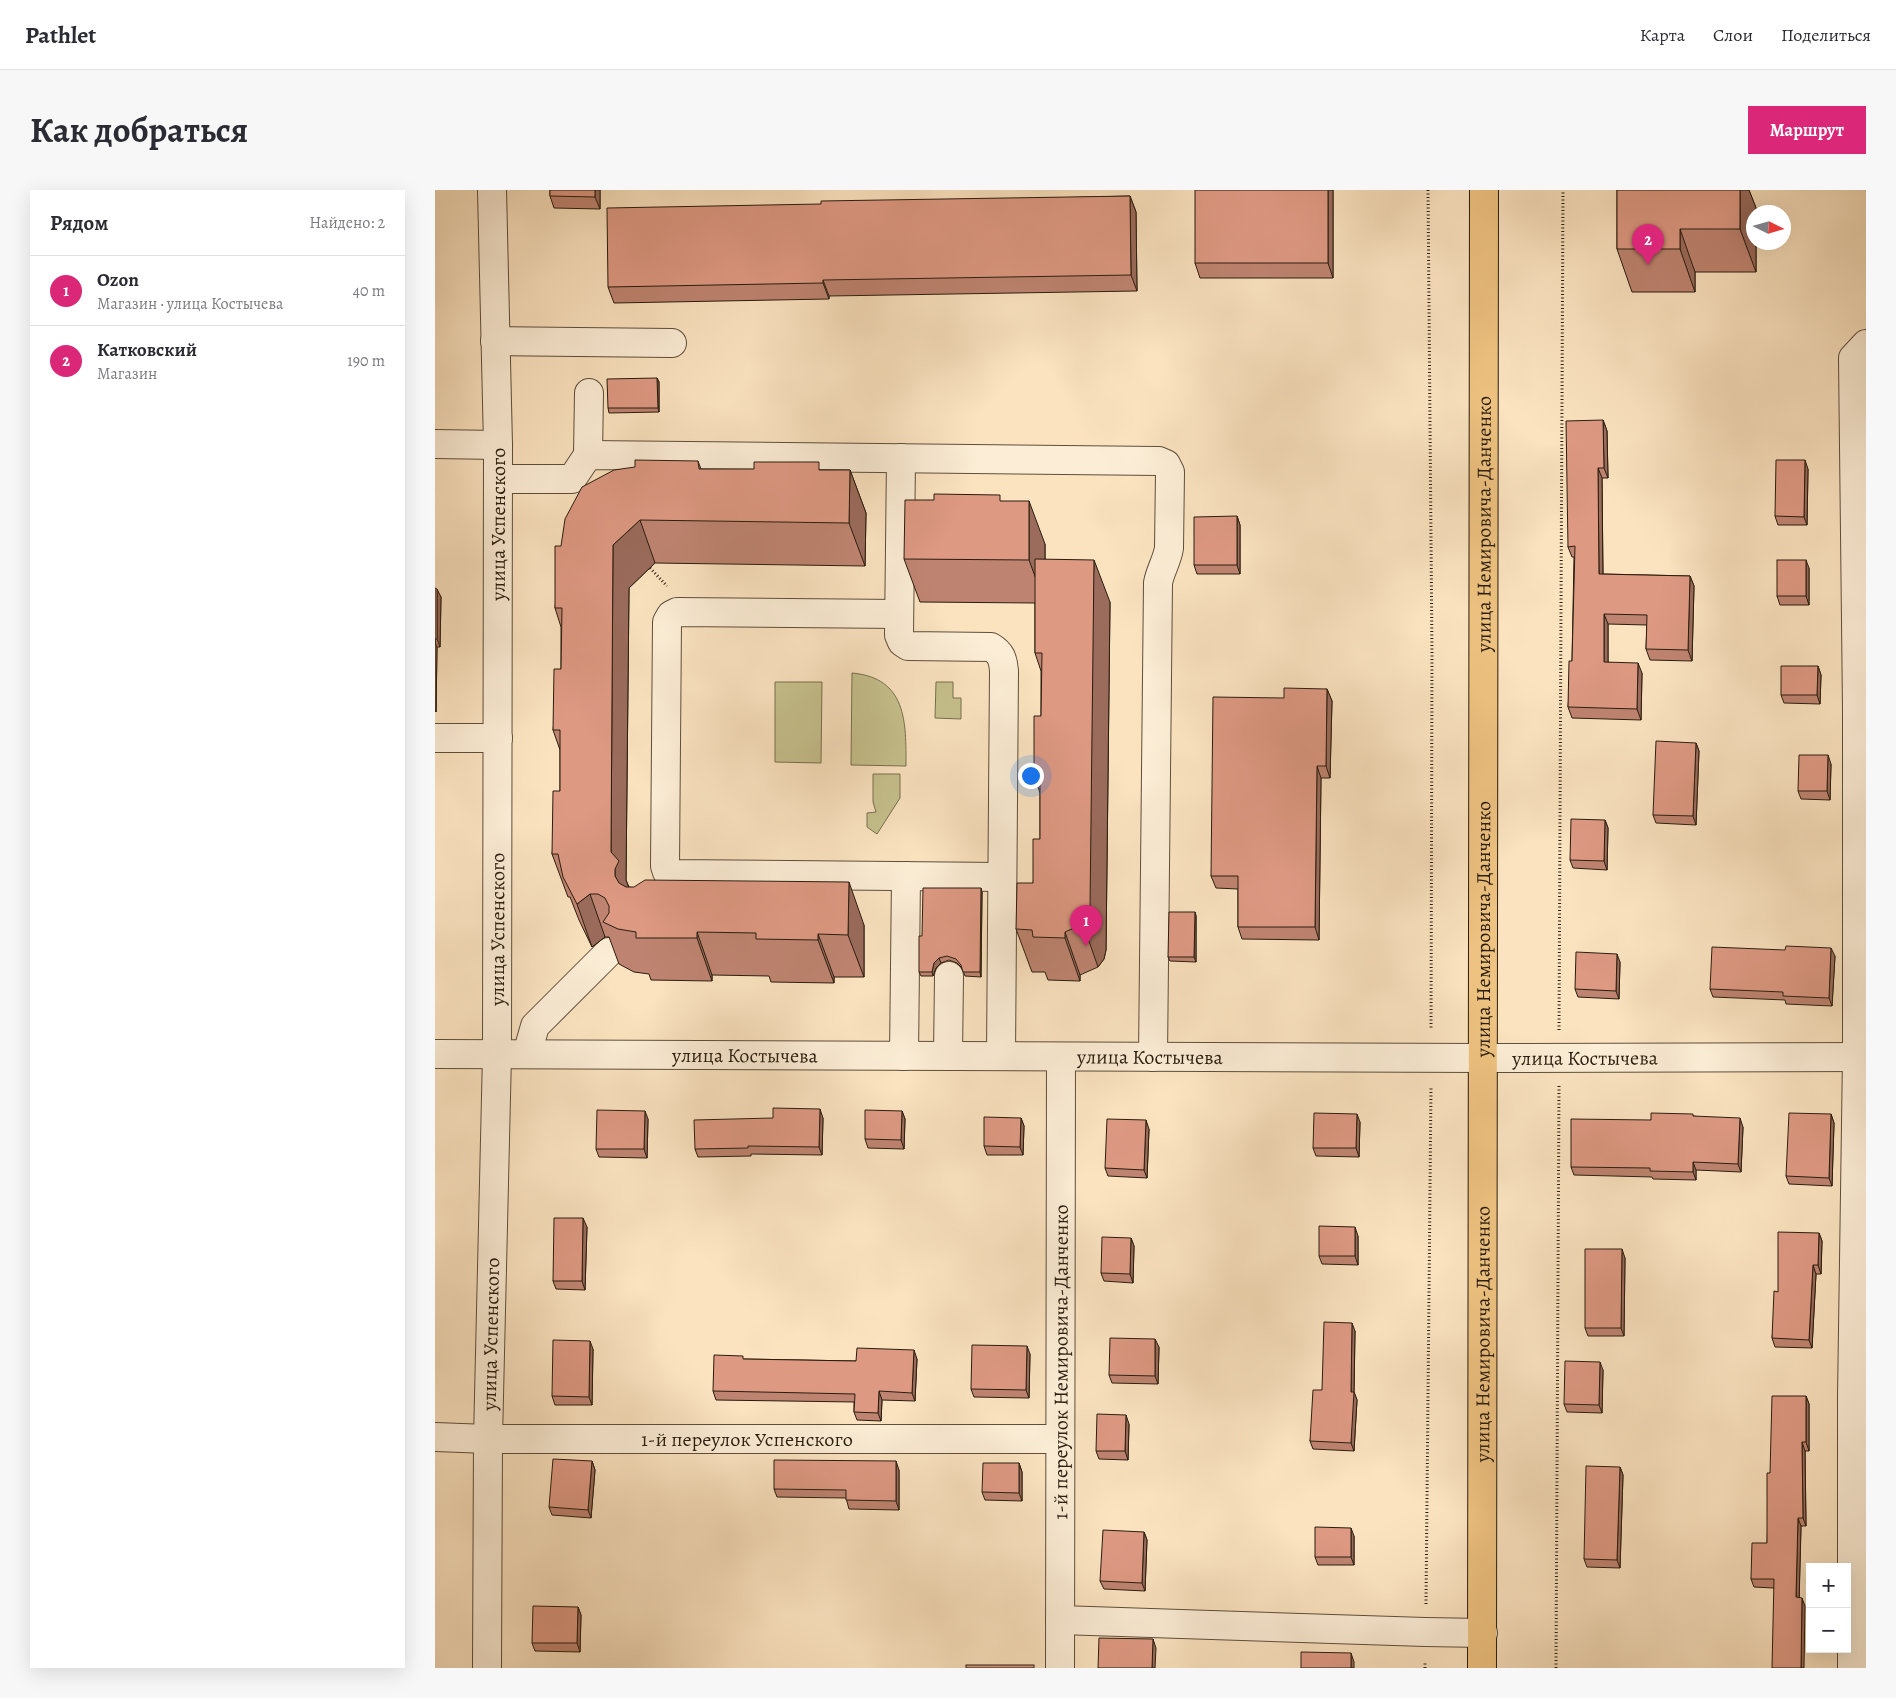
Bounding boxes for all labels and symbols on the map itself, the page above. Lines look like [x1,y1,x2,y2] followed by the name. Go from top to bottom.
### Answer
[1746,205,1791,250] north arrow
[1632,224,1664,265] pin: 2
[1470,396,1497,653] street label: улица Немировича-Данченко
[484,447,511,602] street label: улица Успенского
[1018,763,1044,789] your location
[1469,801,1497,1058] street label: улица Немировича-Данченко
[484,852,511,1007] street label: улица Успенского
[1070,905,1102,946] pin: 1
[671,1041,819,1069] street label: улица Костычева
[1076,1043,1224,1071] street label: улица Костычева
[1511,1044,1659,1071] street label: улица Костычева
[1047,1204,1074,1520] street label: 1-й переулок Немировича-Данченко
[1469,1206,1496,1463] street label: улица Немировича-Данченко
[475,1257,506,1412] street label: улица Успенского
[641,1426,853,1453] street label: 1-й переулок Успенского

